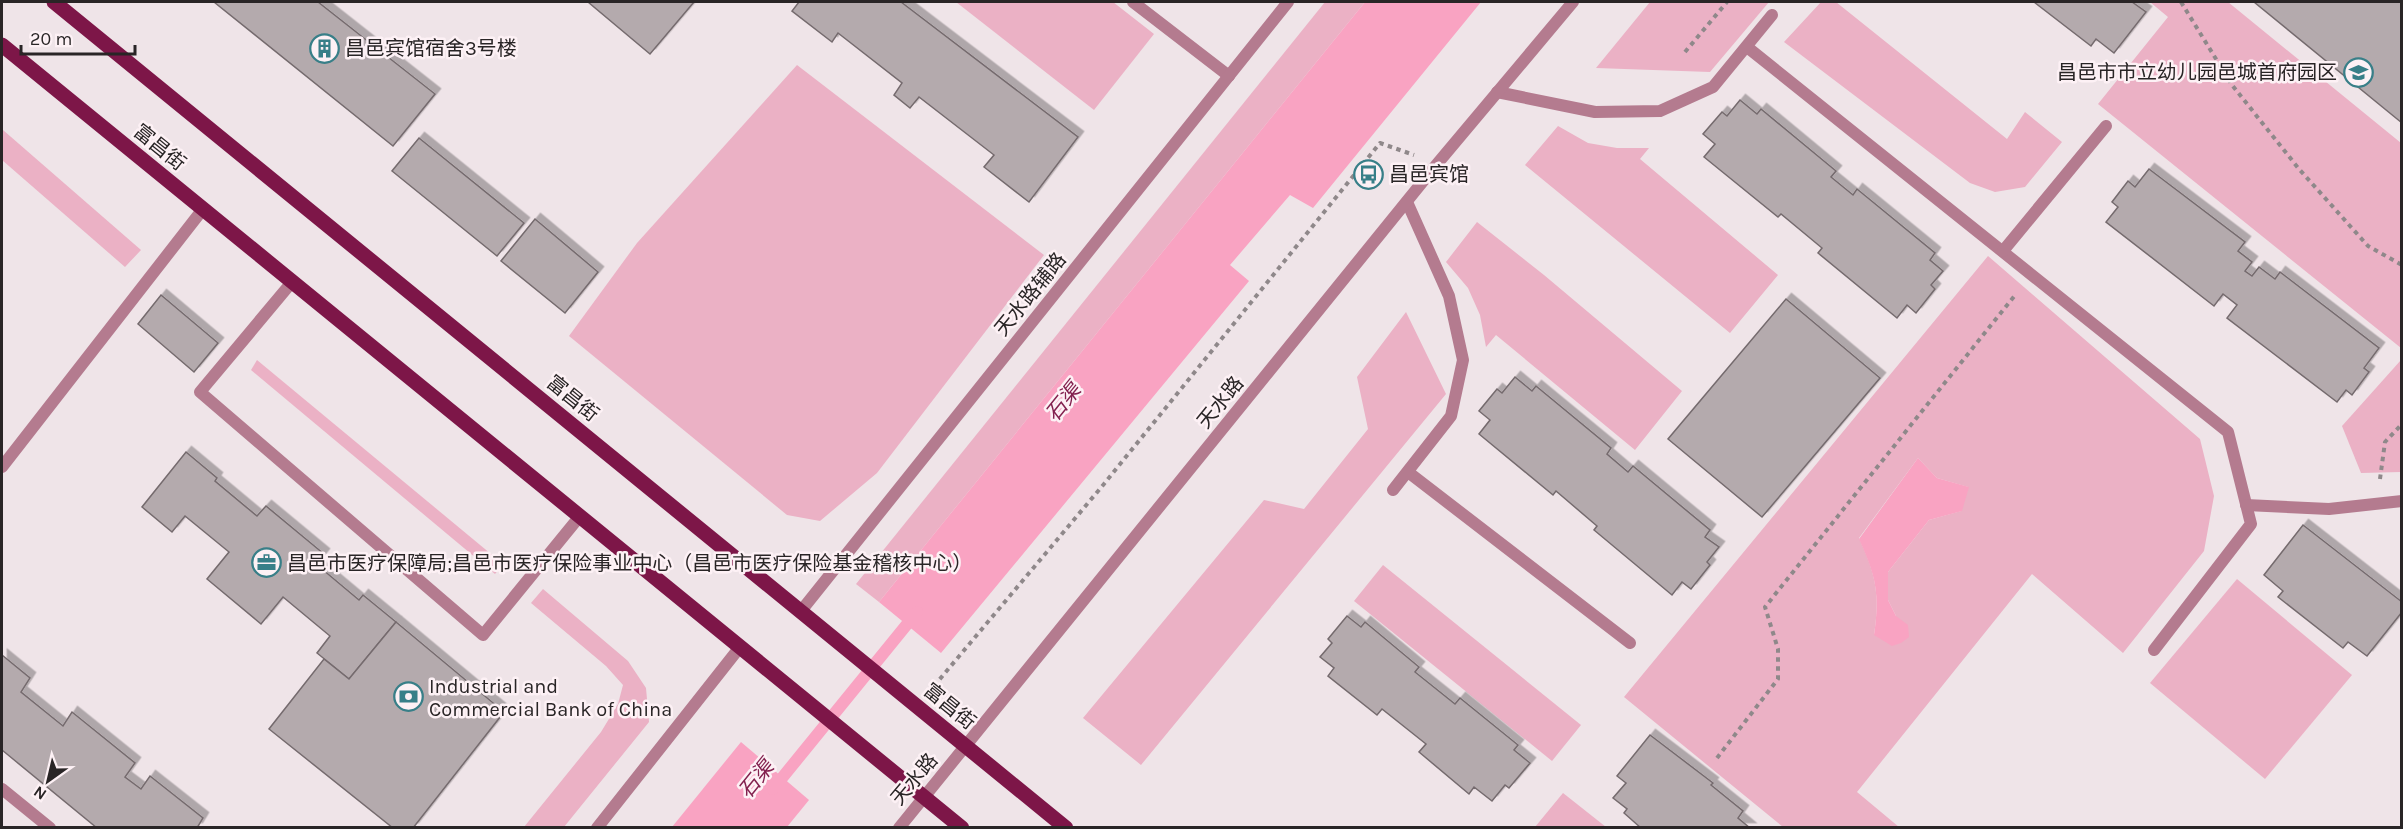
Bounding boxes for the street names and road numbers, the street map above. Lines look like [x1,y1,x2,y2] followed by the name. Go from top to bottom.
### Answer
[129,120,190,175] street label: 富昌街
[990,248,1071,340] street label: 天水路辅路
[542,371,603,426] street label: 富昌街
[1193,372,1248,433] street label: 天水路
[919,679,980,734] street label: 富昌街
[886,749,942,810] street label: 天水路

